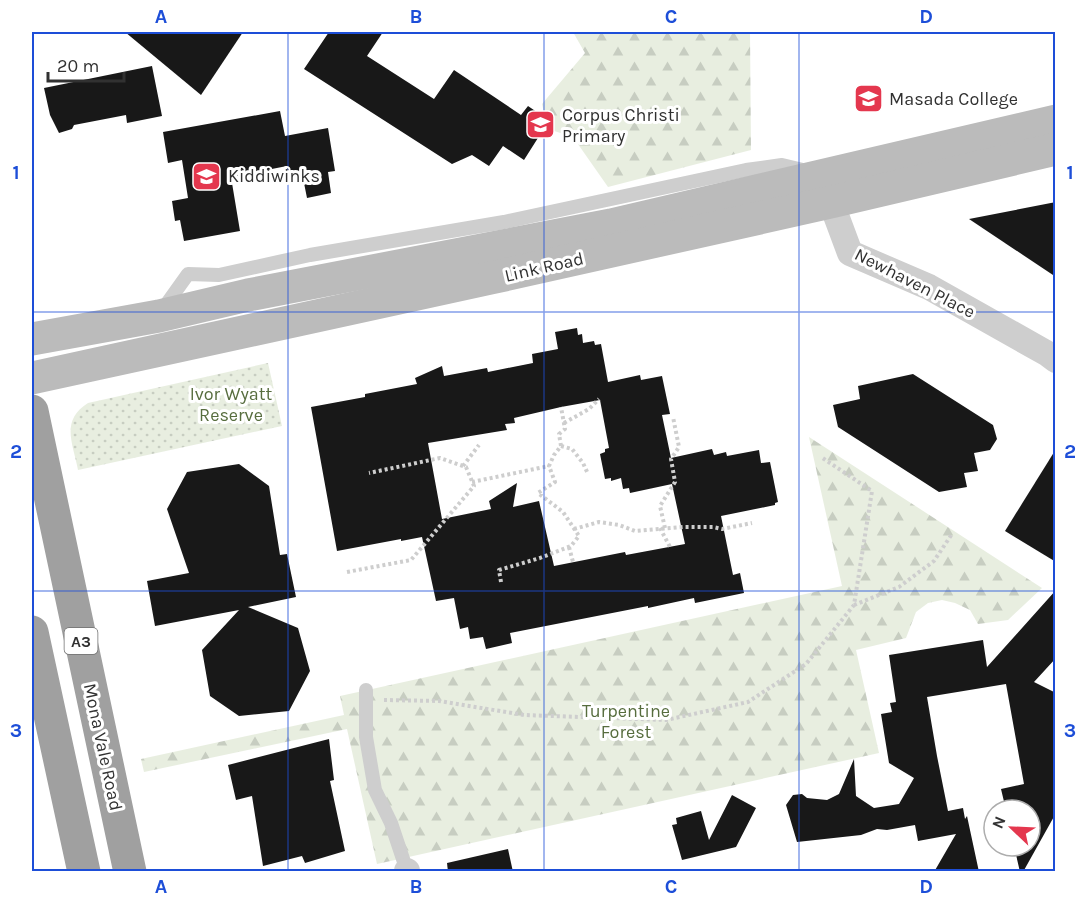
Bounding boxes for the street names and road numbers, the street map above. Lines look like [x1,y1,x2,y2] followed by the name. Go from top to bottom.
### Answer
[851,243,979,323] street label: Newhaven Place
[502,247,586,287] street label: Link Road
[64,628,98,654] road number: A3
[79,681,127,813] street label: Mona Vale Road

